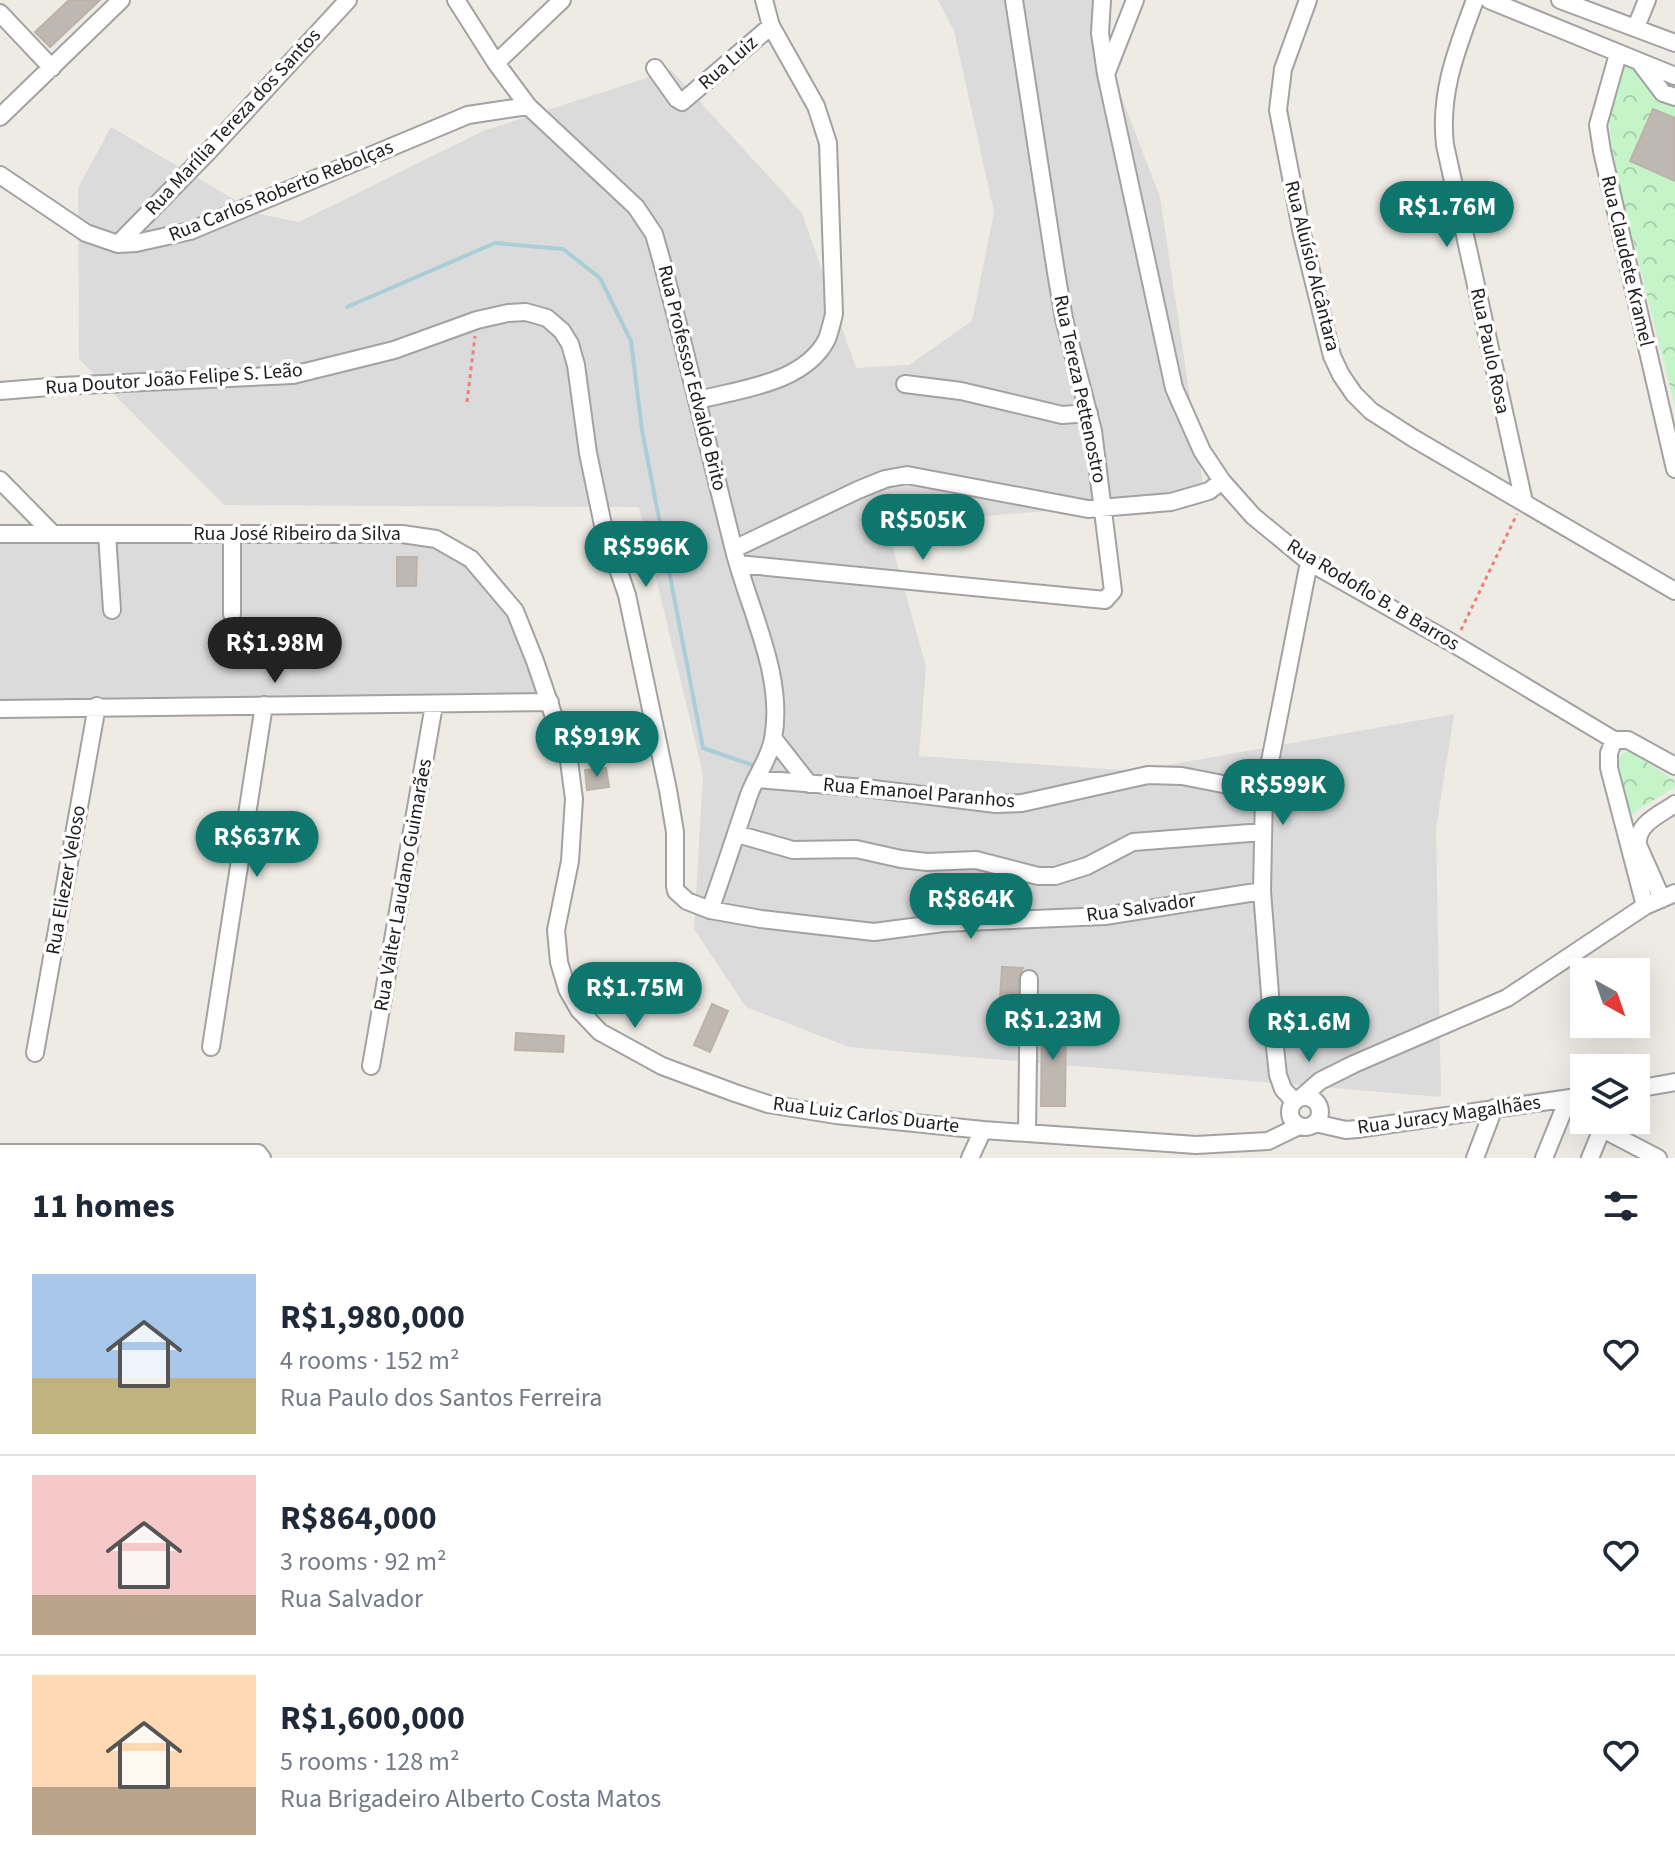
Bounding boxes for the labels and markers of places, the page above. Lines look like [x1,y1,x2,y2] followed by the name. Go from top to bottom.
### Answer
[1373,181,1521,249] pin: R$1.76M
[858,494,988,562] pin: R$505K
[581,521,711,589] pin: R$596K
[201,617,349,685] pin: R$1.98M
[532,711,662,779] pin: R$919K
[1218,759,1348,827] pin: R$599K
[192,811,322,879] pin: R$637K
[906,873,1036,941] pin: R$864K
[561,962,709,1030] pin: R$1.75M
[979,994,1127,1062] pin: R$1.23M
[1244,996,1374,1064] pin: R$1.6M

